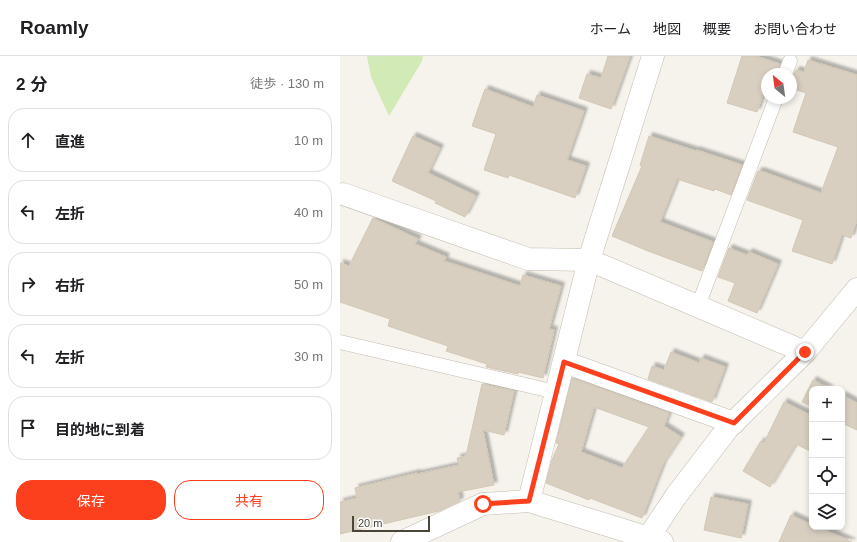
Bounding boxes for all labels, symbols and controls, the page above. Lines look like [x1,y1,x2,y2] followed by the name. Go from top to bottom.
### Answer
[20,17,89,38] text: Roamly
[589,21,631,37] text: ホーム
[653,21,681,37] text: 地図
[703,21,731,37] text: 概要
[753,21,837,37] text: お問い合わせ
[761,68,797,104] north arrow
[16,75,47,94] text: 2 分
[250,76,324,91] text: 徒歩 · 130 m
[17,129,39,151] icon: ahead
[55,133,85,150] text: 直進
[294,133,323,148] text: 10 m
[17,201,39,223] icon: left
[55,205,85,222] text: 左折
[294,205,323,220] text: 40 m
[17,273,39,295] icon: right
[55,277,85,294] text: 右折
[294,277,323,292] text: 50 m
[796,343,814,361] route end
[17,345,39,367] icon: left
[55,349,85,366] text: 左折
[294,349,323,364] text: 30 m
[809,386,845,530] map controls
[809,386,845,422] button: +
[17,417,39,439] icon: arrive
[55,421,145,438] text: 目的地に到着
[809,422,845,458] button: −
[809,458,845,494] button: locate
[16,480,166,520] button: 保存
[174,480,324,520] button: 共有
[809,494,845,530] button: layers
[474,495,492,513] route start
[352,514,430,533] scale bar
[358,517,382,529] text: 20 m

